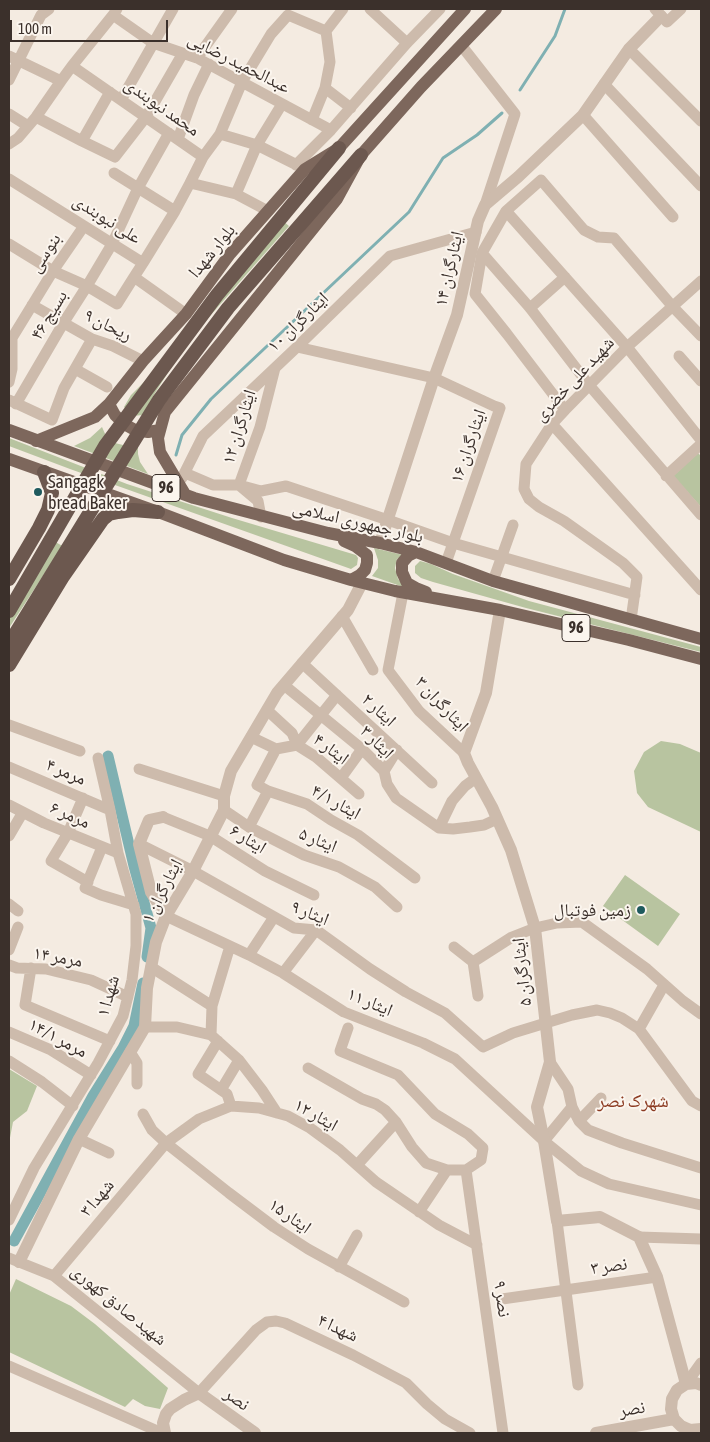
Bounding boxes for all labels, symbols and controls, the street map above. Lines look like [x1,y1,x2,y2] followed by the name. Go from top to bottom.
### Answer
[12,10,170,42] scale bar
[18,20,52,37] text: 100 m
[184,28,294,98] street label: عبدالحمید رضایی
[120,73,204,141] street label: محمد نبوبندی
[69,189,145,249] street label: علی نبوبندی
[184,220,240,282] street label: بلوار شهدا
[24,229,66,277] street label: بنوسی
[430,229,468,309] street label: ایثارگران ۱۴
[26,286,72,344] street label: بسیج ۴۶
[263,288,333,356] street label: ایثارگران ۱۰
[80,304,136,346] street label: ریحان ۹
[529,332,619,426] street label: شهید علی خضری
[217,387,261,467] street label: ایثارگران ۱۲
[445,406,491,486] street label: ایثارگران ۱۶
[48,471,127,514] place label: Sangagk bread Baker
[152,474,180,502] road number: 96
[32,486,44,498] marker: Sangagk bread Baker
[290,496,426,548] street label: بلوار جمهوری اسلامی
[562,614,590,641] road number: 96
[411,672,473,736] street label: ایثارگران ۳
[357,689,401,731] street label: ایثار ۲
[356,721,398,763] street label: ایثار ۳
[309,729,353,769] street label: ایثار ۴
[43,754,89,790] street label: مرمر ۴
[308,780,364,824] street label: ایثار ۴/۱
[47,797,93,833] street label: مرمر ۶
[226,820,270,858] street label: ایثار ۶
[296,823,340,857] street label: ایثار ۵
[137,856,187,926] street label: ایثارگران ۱
[288,896,332,930] street label: ایثار ۹
[554,899,631,921] place label: زمین فوتبال
[635,904,647,916] marker: زمین فوتبال
[508,937,536,1007] street label: ایثارگران ۵
[32,942,84,972] street label: مرمر ۱۴
[92,973,124,1019] street label: شهدا ۱
[344,983,396,1021] street label: ایثار ۱۱
[25,1013,91,1063] street label: مرمر ۱۴/۱
[597,1090,669,1112] district label: شهرک نصر
[290,1094,342,1136] street label: ایثار ۱۲
[75,1175,119,1221] street label: شهدا ۳
[265,1194,315,1238] street label: ایثار ۱۵
[589,1253,629,1279] street label: نصر ۳
[67,1260,171,1350] street label: شهید صادق کهوری
[489,1279,515,1319] street label: نصر ۹
[314,1309,362,1347] street label: شهدا ۴
[220,1383,254,1415] street label: نصر
[617,1396,647,1422] street label: نصر

